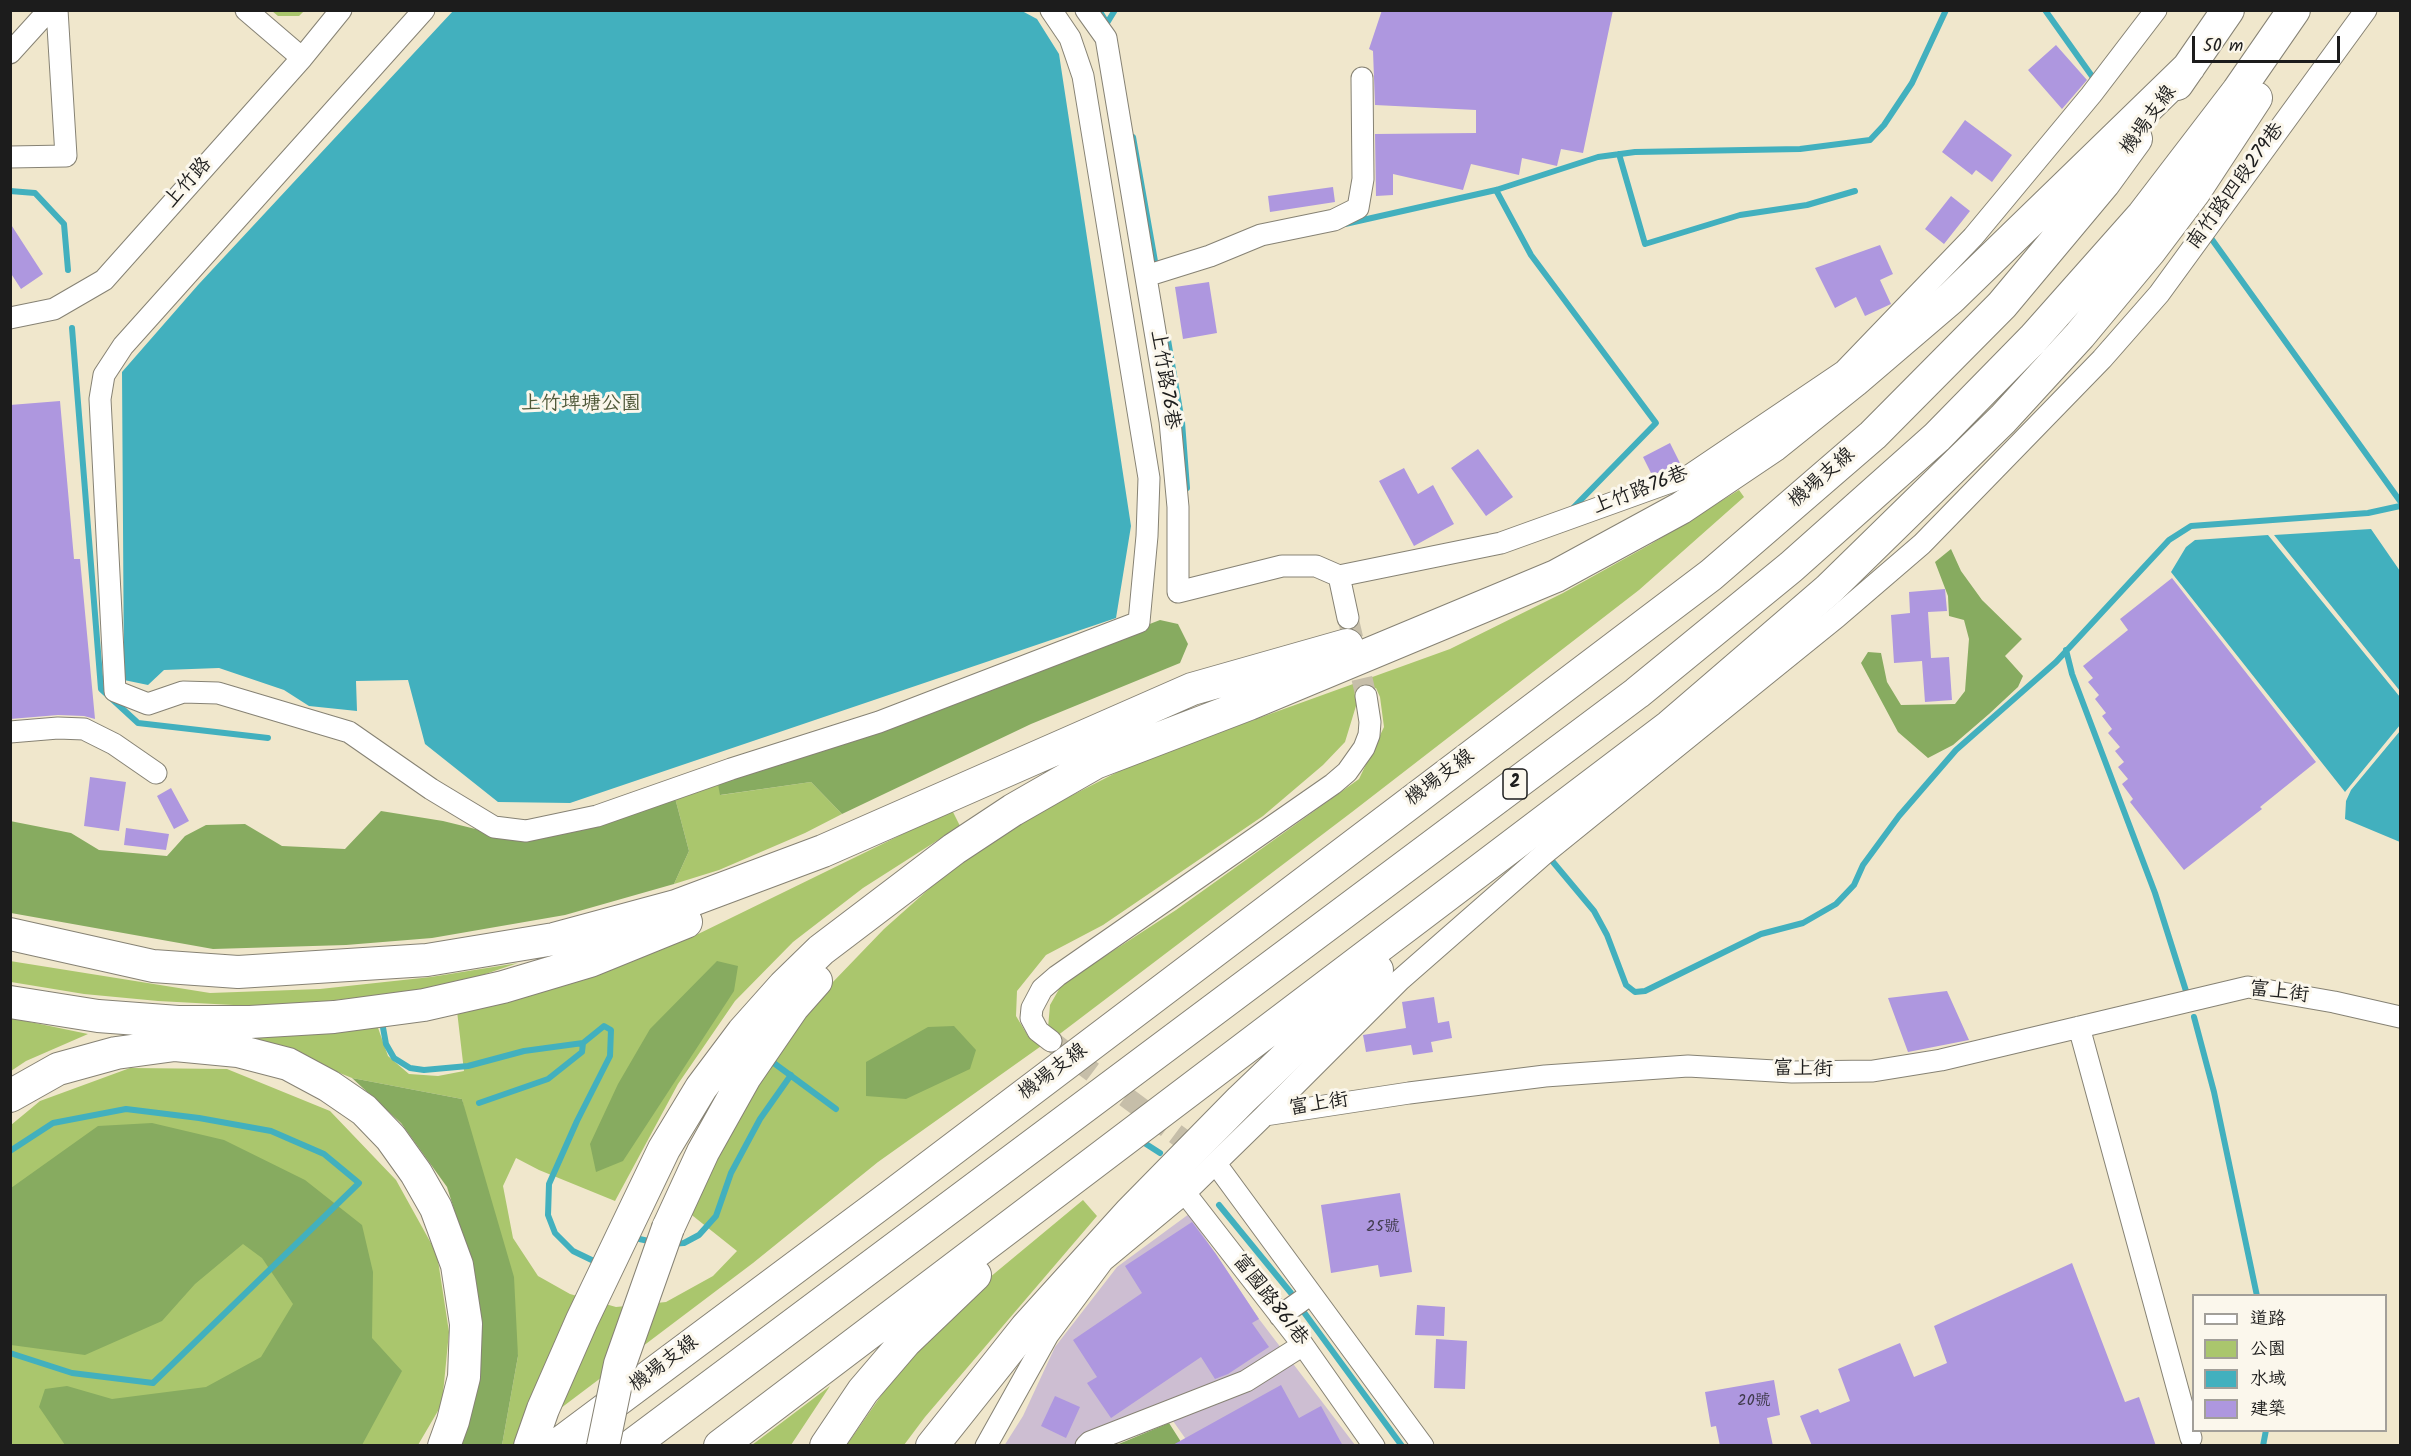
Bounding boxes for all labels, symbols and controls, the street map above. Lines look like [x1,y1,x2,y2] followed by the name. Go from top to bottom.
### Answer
[2195,24,2344,62] scale bar
[2203,32,2243,61] text: 50 m
[2117,82,2183,160] street label: 機場支線
[2183,119,2291,255] street label: 南竹路四段279巷
[160,154,218,214] street label: 上竹路
[1143,329,1183,431] street label: 上竹路76巷
[521,394,641,418] park label: 上竹埤塘公園
[1785,444,1861,514] street label: 機場支線
[1590,463,1692,521] street label: 上竹路76巷
[1402,745,1480,813] street label: 機場支線
[1503,769,1527,799] road number: 2
[2248,978,2310,1010] street label: 富上街
[1015,1039,1093,1107] street label: 機場支線
[1773,1058,1833,1084] street label: 富上街
[1287,1089,1351,1123] street label: 富上街
[1366,1218,1400,1238] house number: 25號
[1226,1250,1312,1352] street label: 富國路861巷
[2192,1294,2387,1432] legend
[2250,1305,2286,1334] text: 道路
[626,1331,704,1399] street label: 機場支線
[2250,1335,2286,1364] text: 公園
[2250,1365,2286,1394] text: 水域
[1737,1392,1771,1412] house number: 20號
[2250,1395,2286,1424] text: 建築

